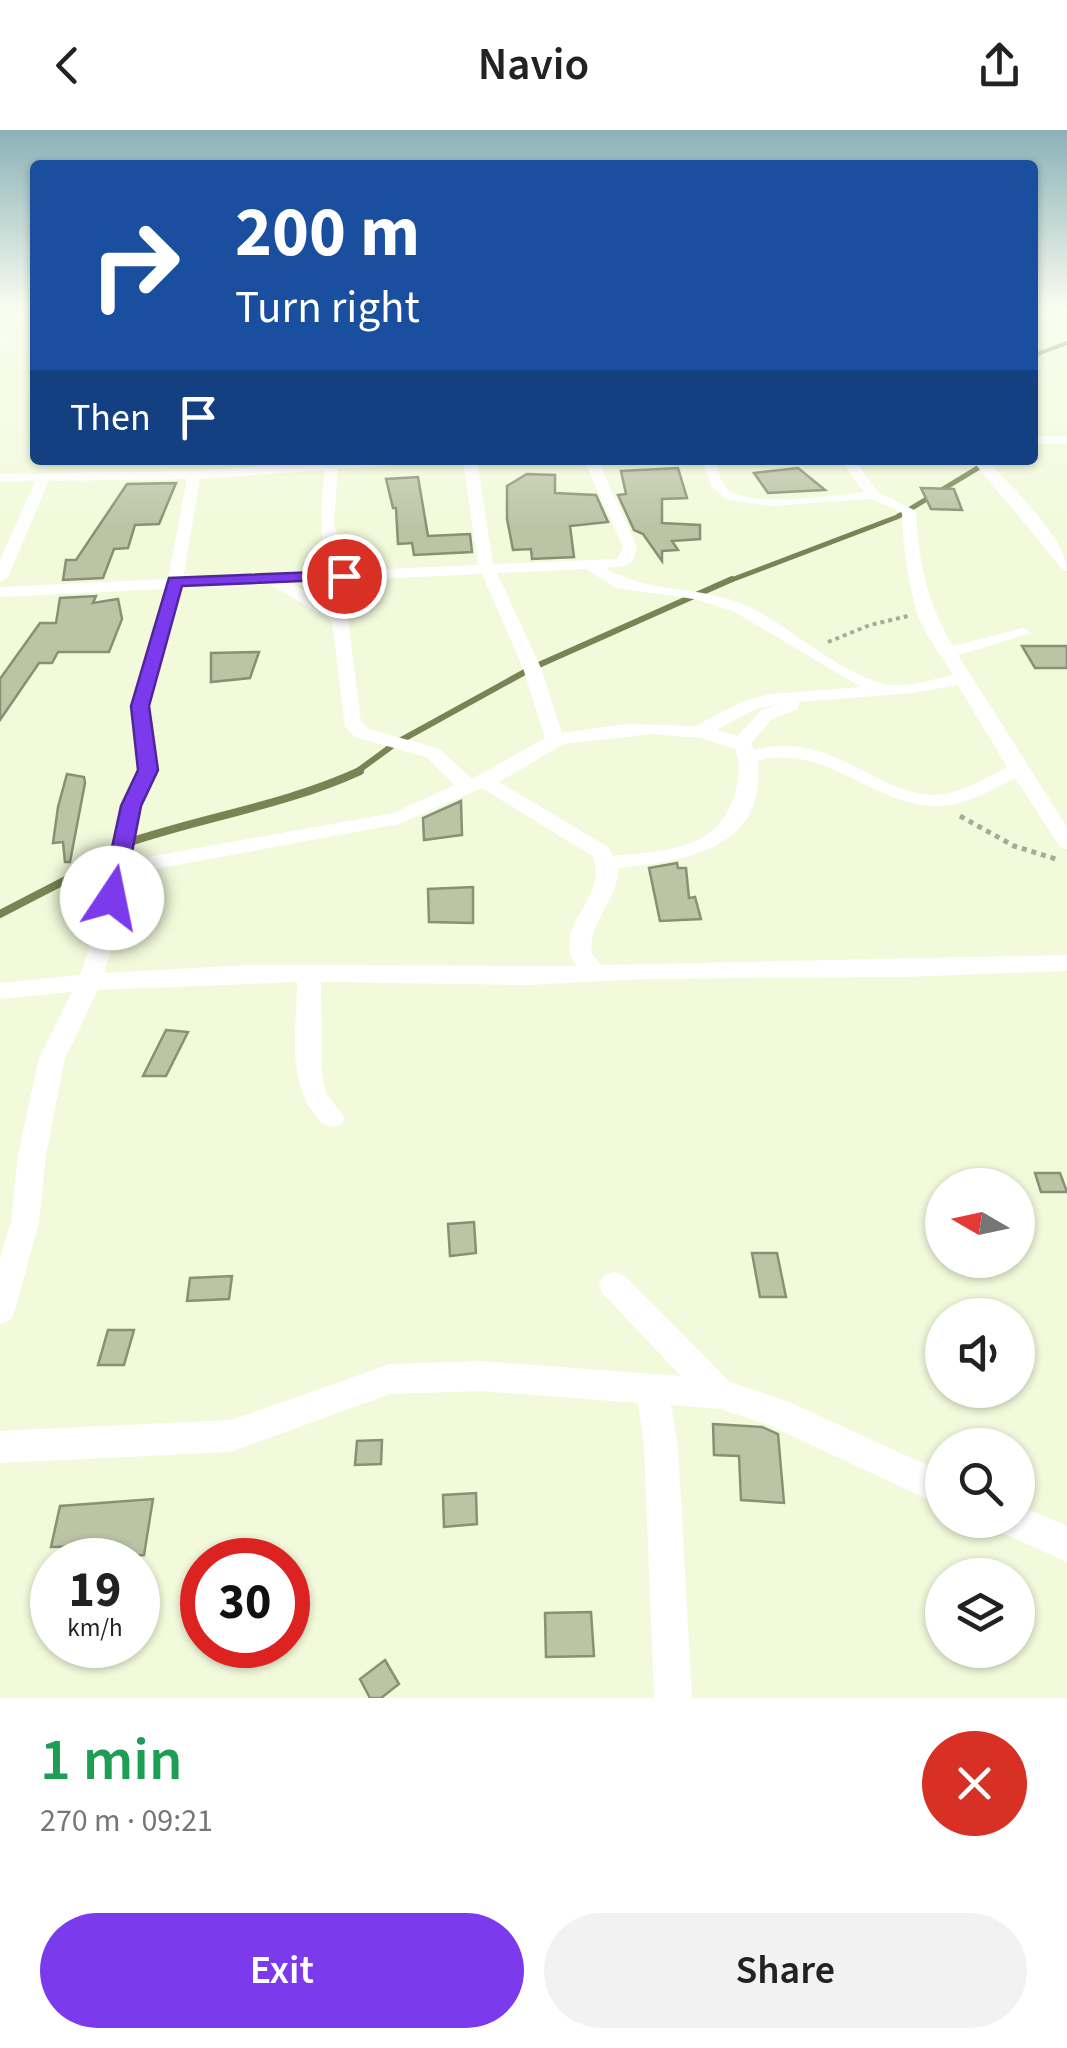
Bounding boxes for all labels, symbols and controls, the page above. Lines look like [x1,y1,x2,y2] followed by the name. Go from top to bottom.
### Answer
[478,33,589,97] text: Navio
[40,38,95,93] icon: back
[972,38,1027,93] icon: share
[235,183,420,283] text: 200 m
[70,200,200,330] icon: right
[235,276,420,340] text: Turn right
[171,390,226,445] icon: arrive
[70,391,151,445] text: Then
[302,534,387,619] pin
[317,549,372,604] icon: arrive
[60,846,164,950] position arrow
[925,1168,1035,1278] north arrow
[925,1168,1035,1668] map controls
[925,1298,1035,1408] button: sound
[925,1428,1035,1538] button: search
[180,1538,310,1668] speed limit sign: 30
[69,1555,121,1626] text: 19
[925,1558,1035,1668] button: layers
[67,1610,123,1646] text: km/h
[40,1718,183,1803] text: 1 min
[922,1731,1027,1836] button: close
[40,1798,213,1844] text: 270 m · 09:21
[40,1913,524,2028] button: Exit
[544,1913,1027,2028] button: Share

